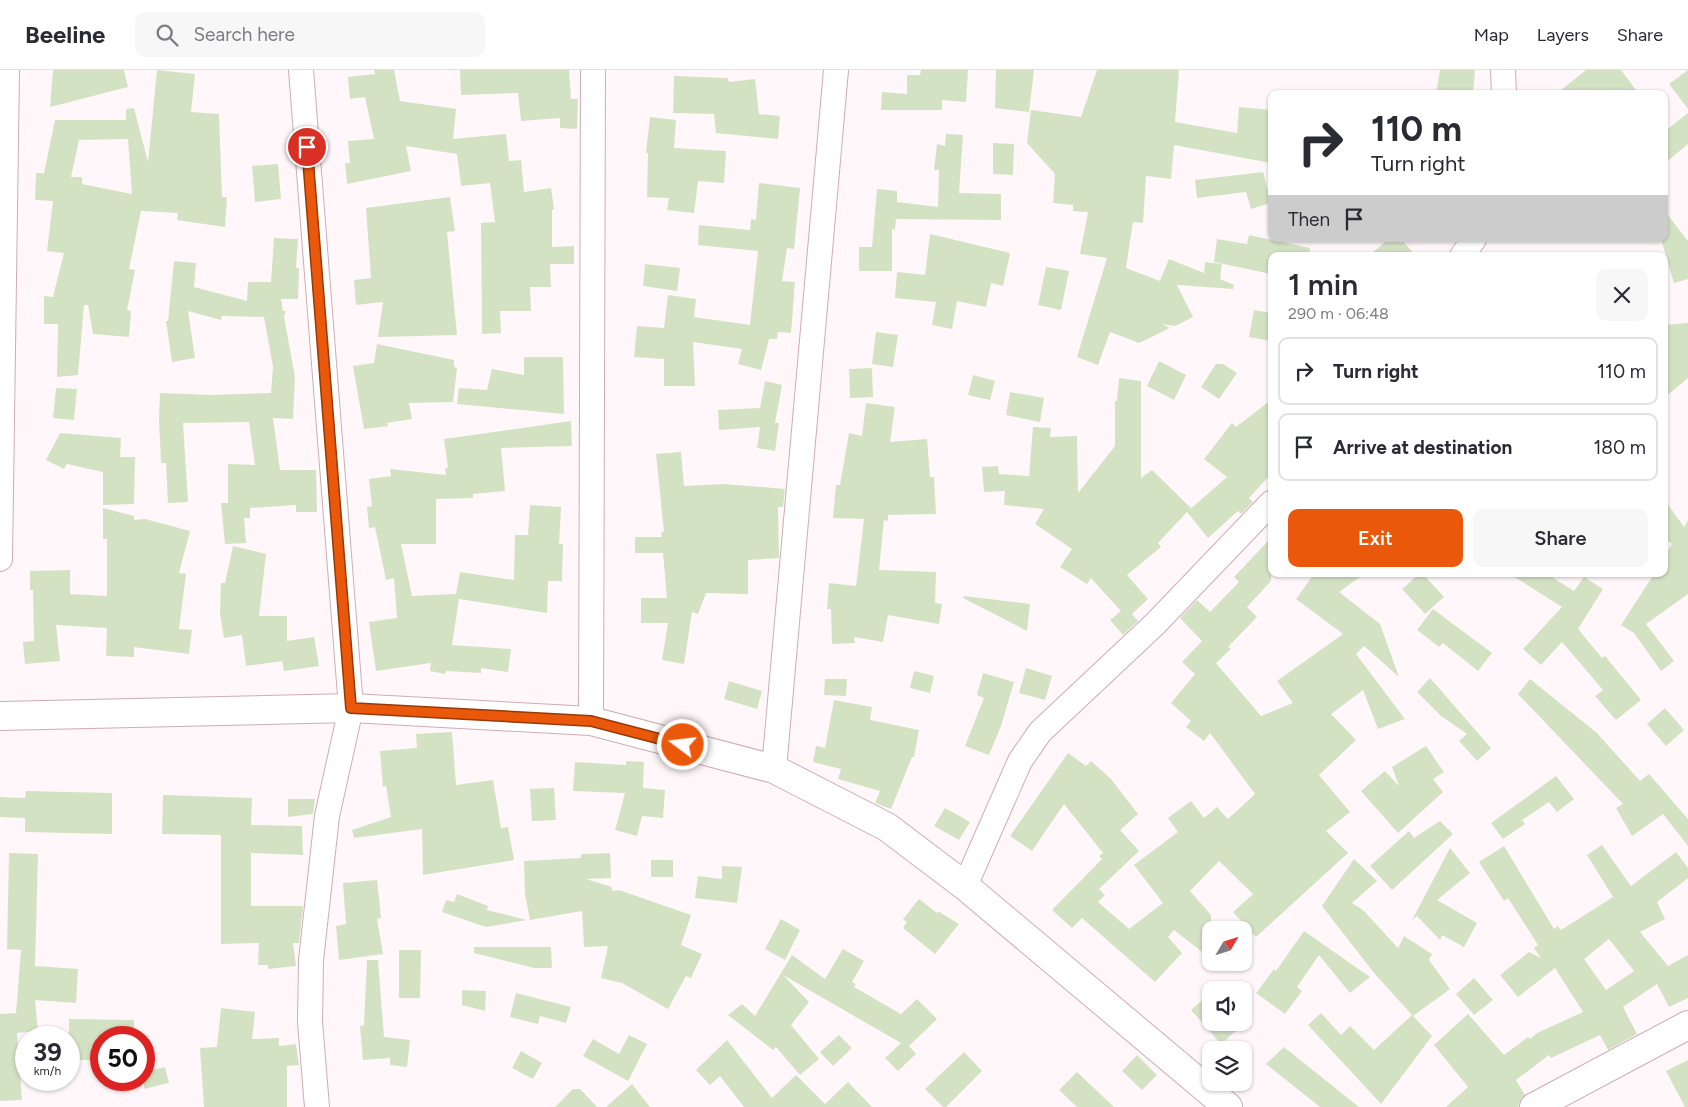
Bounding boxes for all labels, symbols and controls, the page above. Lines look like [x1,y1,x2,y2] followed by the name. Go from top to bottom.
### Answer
[135,12,485,57] search box
[25,20,105,49] text: Beeline
[153,21,181,49] icon: search
[193,23,295,46] text: Search here
[1474,24,1509,46] text: Map
[1537,24,1589,46] text: Layers
[1617,24,1663,46] text: Share
[1371,108,1462,150] text: 110 m
[1288,110,1353,175] icon: right
[286,126,328,168] pin
[293,133,321,161] icon: arrive
[1371,150,1466,177] text: Turn right
[1340,205,1368,233] icon: arrive
[1288,208,1330,231] text: Then
[1288,266,1358,303] text: 1 min
[1596,269,1648,321] button: close
[1288,304,1389,323] text: 290 m · 06:48
[1290,357,1318,385] icon: right
[1333,360,1419,383] text: Turn right
[1597,360,1646,383] text: 110 m
[1290,433,1318,461] icon: arrive
[1333,436,1512,459] text: Arrive at destination
[1593,436,1646,459] text: 180 m
[1288,509,1463,567] button: Exit
[1473,509,1648,567] button: Share
[656,718,708,770] position arrow
[1202,921,1252,971] north arrow
[1202,921,1252,1091] map controls
[1202,981,1252,1031] button: sound
[90,1026,155,1091] speed limit sign: 50
[33,1037,62,1067] text: 39
[1202,1041,1252,1091] button: layers
[34,1064,61,1078] text: km/h

